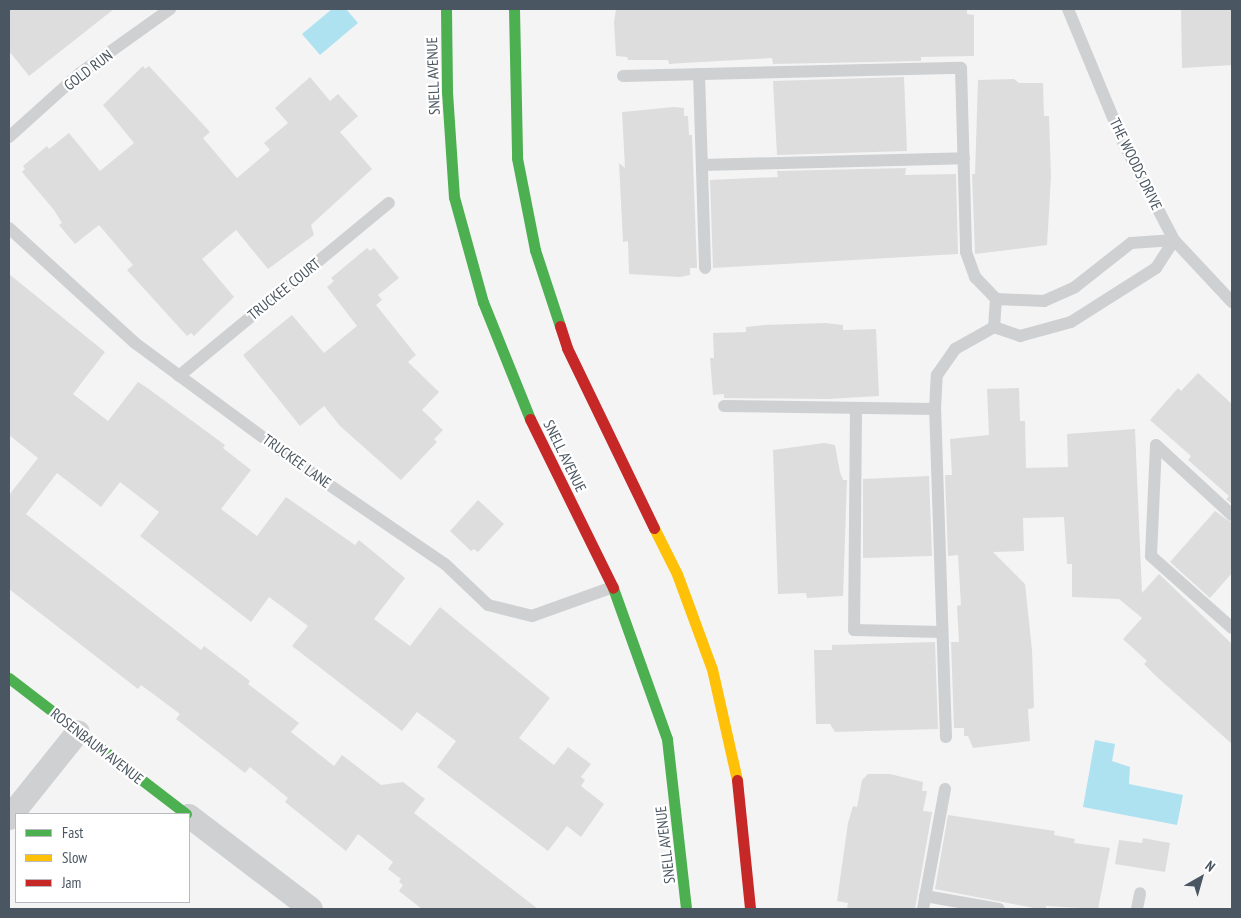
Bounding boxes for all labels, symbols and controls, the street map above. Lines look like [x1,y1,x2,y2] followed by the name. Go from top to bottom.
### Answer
[423,36,443,116] street label: SNELL AVENUE
[60,46,116,94] street label: GOLD RUN
[1106,115,1166,213] street label: THE WOODS DRIVE
[244,254,324,324] street label: TRUCKEE COURT
[540,417,590,495] street label: SNELL AVENUE
[259,430,335,492] street label: TRUCKEE LANE
[47,704,147,788] street label: ROSENBAUM AVENUE
[651,805,679,885] street label: SNELL AVENUE
[15,813,190,903] legend
[62,823,83,842] text: Fast
[62,848,87,867] text: Slow
[1176,853,1226,903] north arrow
[1202,857,1219,876] text: N
[62,873,81,892] text: Jam

